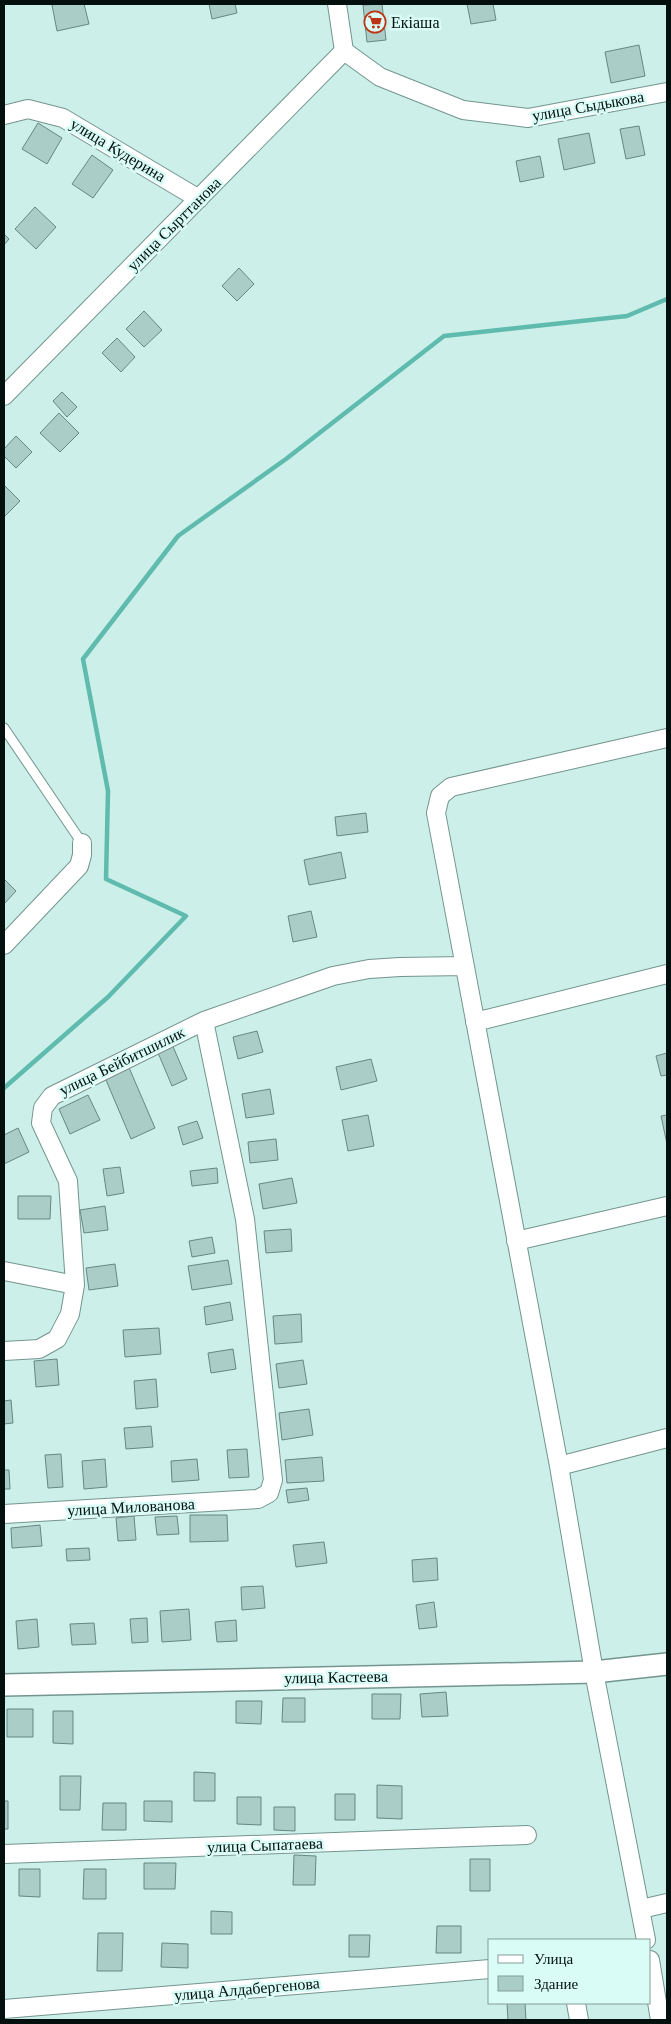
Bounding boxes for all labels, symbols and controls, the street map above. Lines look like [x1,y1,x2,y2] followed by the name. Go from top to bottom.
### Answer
[363,10,387,34] supermarket icon: Екіаша
[391,14,440,31] place label: Екіаша
[531,88,645,125] street label: улица Сыдыкова
[67,115,168,186] street label: улица Кудерина
[124,174,225,275] street label: улица Сырттанова
[57,1023,188,1100] street label: улица Бейбитшилик
[67,1495,195,1520] street label: улица Милованова
[284,1668,388,1687] street label: улица Кастеева
[207,1834,323,1857] street label: улица Сыпатаева
[488,1939,651,2004] legend
[534,1951,573,1967] text: Улица
[174,1974,320,2005] street label: улица Алдабергенова
[534,1976,578,1992] text: Здание

